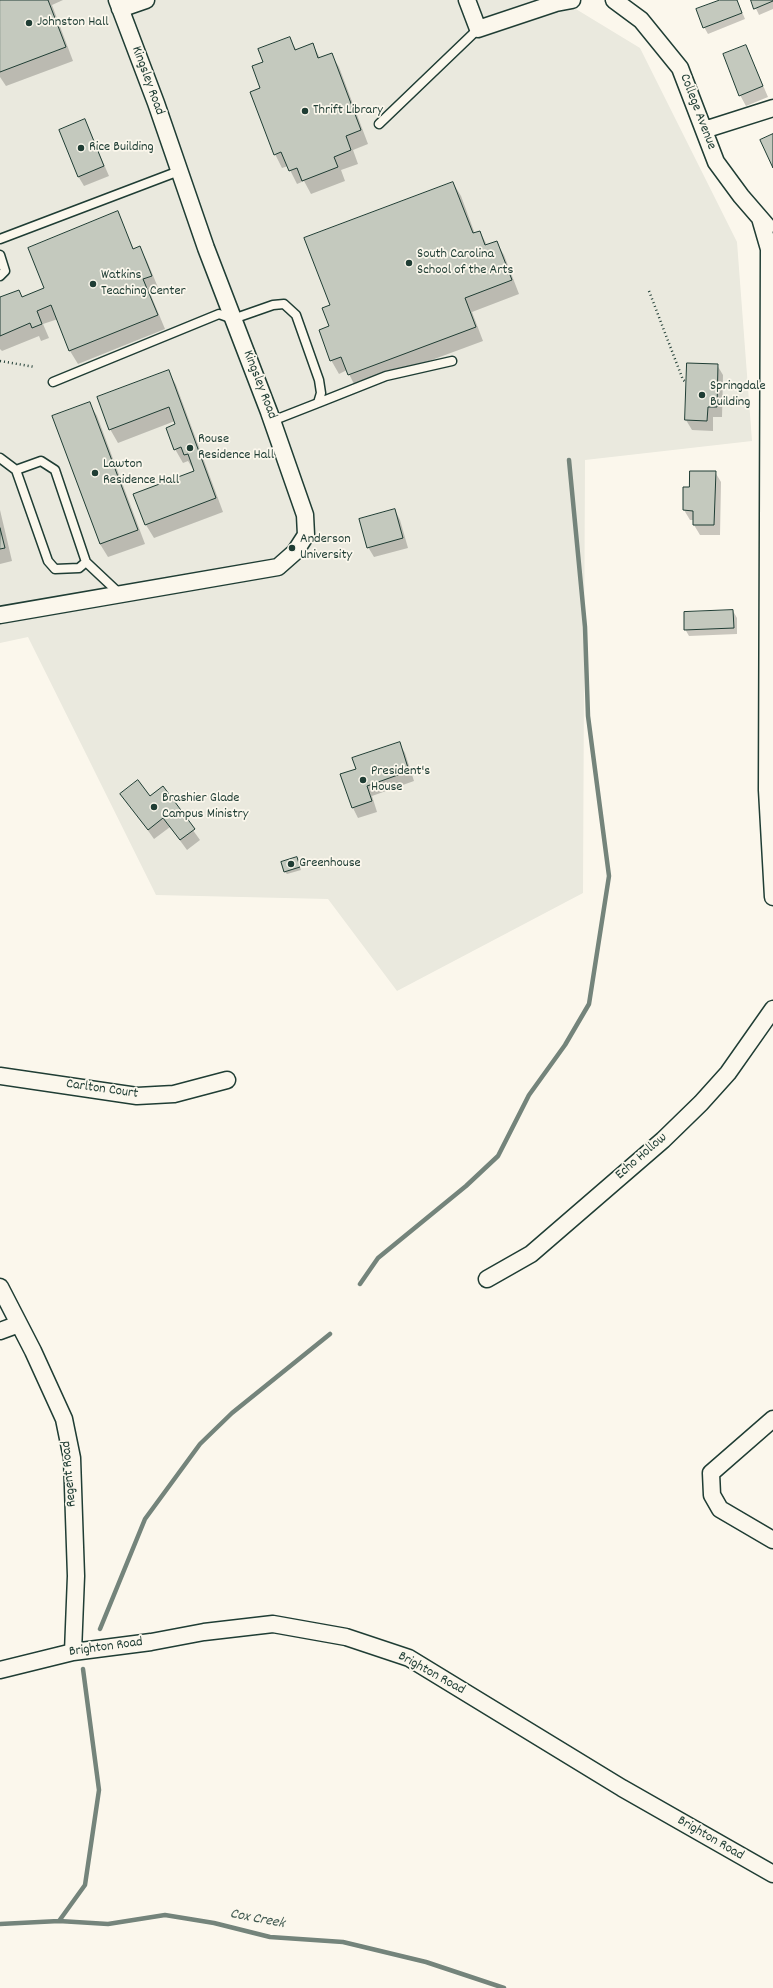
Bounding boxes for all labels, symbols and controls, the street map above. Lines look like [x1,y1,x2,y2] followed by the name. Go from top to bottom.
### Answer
[37,15,109,31] place label: Johnston Hall
[24,18,34,28] marker: Johnston Hall
[127,44,167,118] street label: Kingsley Road
[675,72,719,152] street label: College Avenue
[313,103,383,119] place label: Thrift Library
[300,106,310,116] marker: Thrift Library
[89,140,154,156] place label: Rice Building
[76,143,86,153] marker: Rice Building
[417,247,513,280] place label: South Carolina School of the Arts
[404,258,414,268] marker: South Carolina School of the Arts
[101,268,186,300] place label: Watkins Teaching Center
[88,279,98,289] marker: Watkins Teaching Center
[238,348,280,422] street label: Kingsley Road
[710,379,766,412] place label: Springdale Building
[697,390,707,400] marker: Springdale Building
[198,432,274,464] place label: Rouse Residence Hall
[185,443,195,453] marker: Rouse Residence Hall
[103,457,179,490] place label: Lawton Residence Hall
[90,468,100,478] marker: Lawton Residence Hall
[300,532,352,564] place label: Anderson University
[287,543,297,553] marker: Anderson University
[371,764,430,796] place label: President's House
[358,775,368,785] marker: President's House
[162,791,248,824] place label: Brashier Glade Campus Ministry
[149,802,159,812] marker: Brashier Glade Campus Ministry
[299,856,361,872] place label: Greenhouse
[286,859,296,869] marker: Greenhouse
[65,1077,139,1103] street label: Carlton Court
[613,1130,671,1184] street label: Echo Hollow
[59,1440,81,1508] street label: Regent Road
[68,1635,144,1661] street label: Brighton Road
[394,1649,468,1699] street label: Brighton Road
[674,1813,746,1865] street label: Brighton Road
[228,1906,286,1934] water label: Cox Creek

